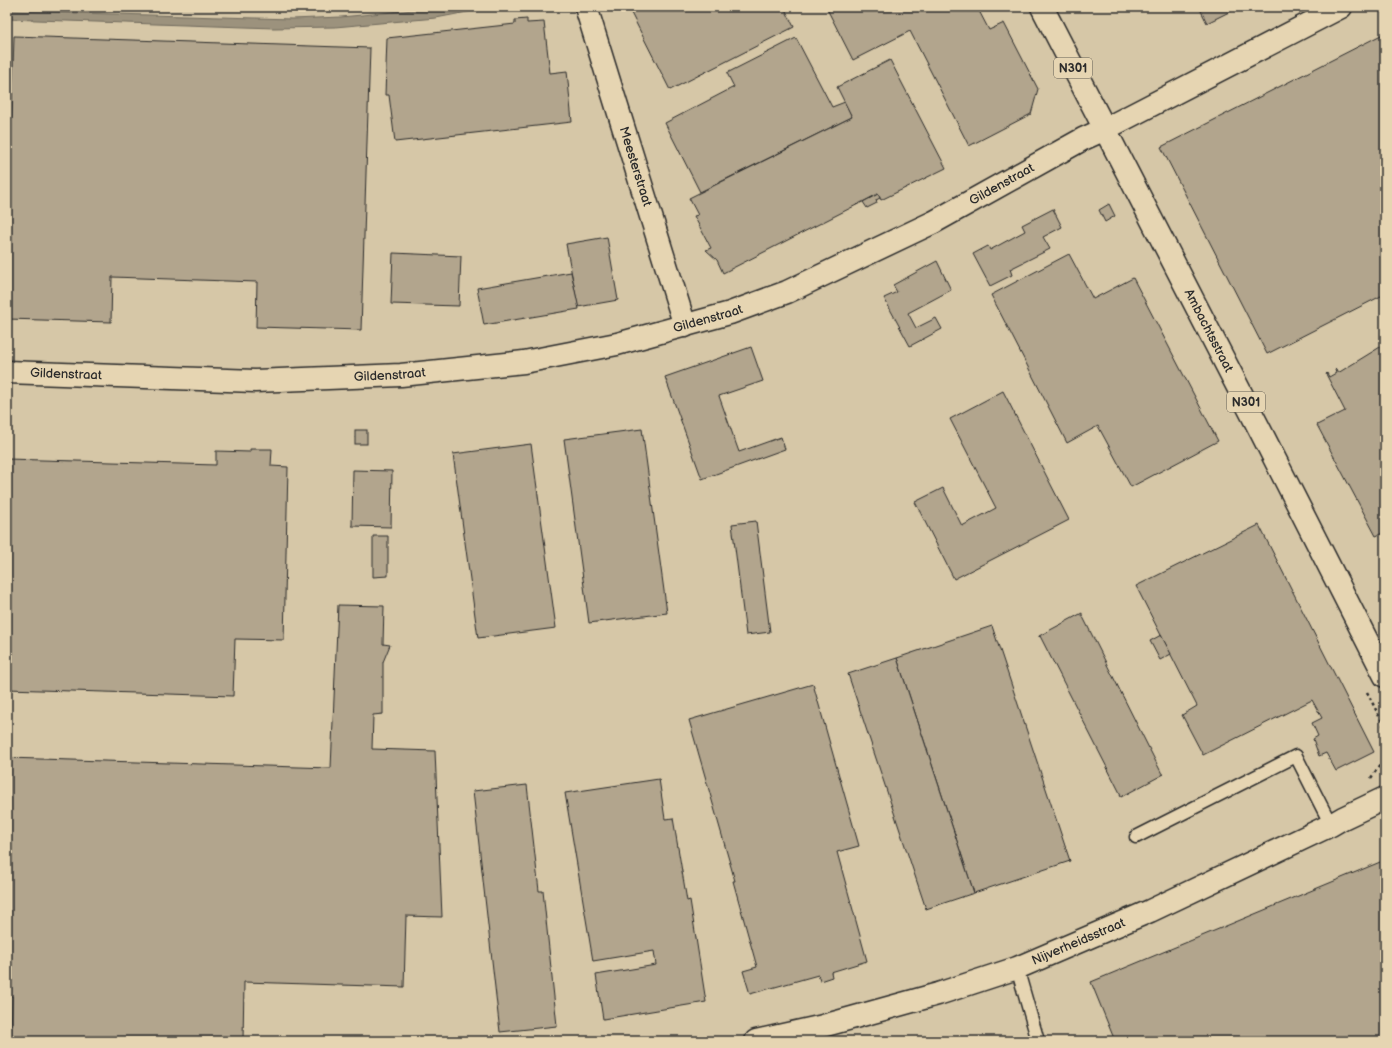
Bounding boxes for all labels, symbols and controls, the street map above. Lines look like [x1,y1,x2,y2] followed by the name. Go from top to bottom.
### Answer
[1054,58,1092,78] road number: N301
[616,125,655,208] street label: Meesterstraat
[967,160,1037,209] street label: Gildenstraat
[1181,286,1237,375] street label: Ambachtsstraat
[671,301,745,336] street label: Gildenstraat
[354,364,426,385] street label: Gildenstraat
[30,365,102,383] street label: Gildenstraat
[1227,392,1265,412] road number: N301
[1029,915,1127,969] street label: Nijverheidsstraat

